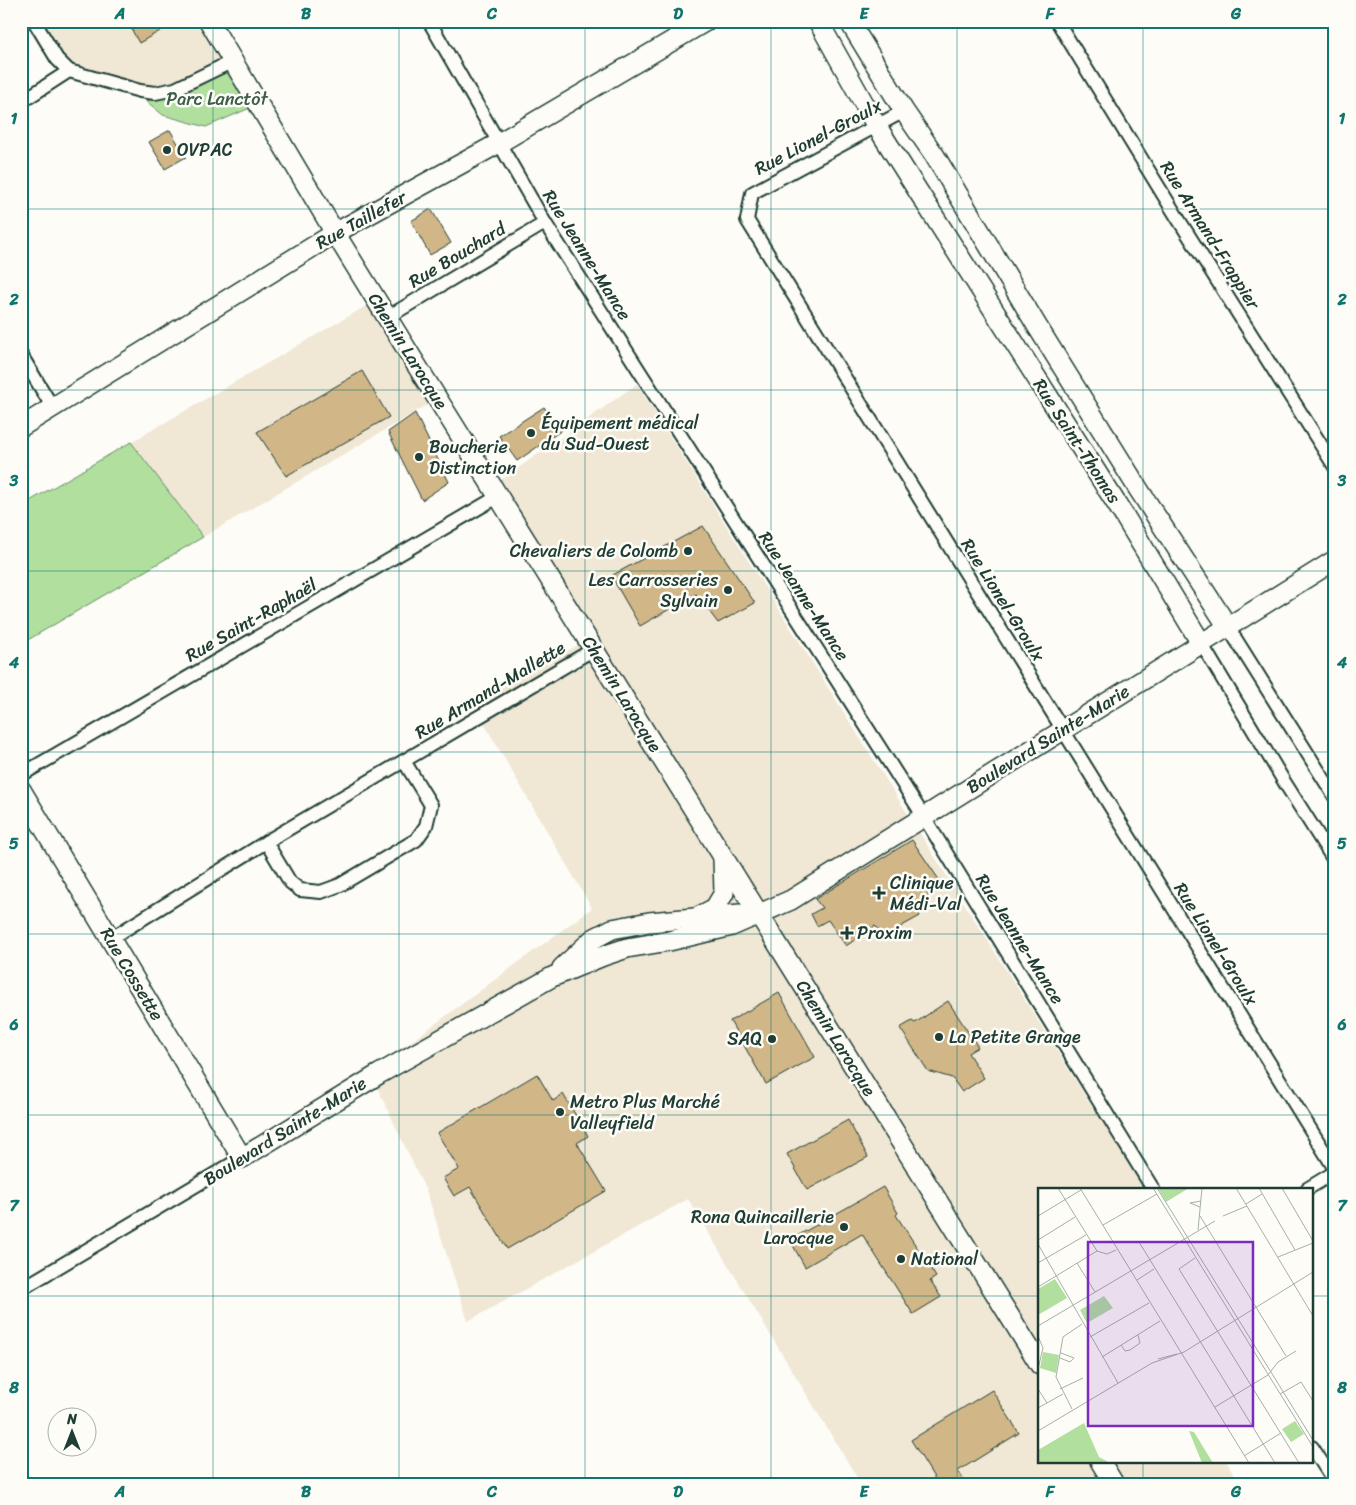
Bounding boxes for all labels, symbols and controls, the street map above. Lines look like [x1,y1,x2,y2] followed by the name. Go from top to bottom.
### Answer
[114,0,125,28] text: A
[301,0,312,28] text: B
[486,0,498,28] text: C
[673,0,683,28] text: D
[860,0,870,28] text: E
[1045,0,1056,28] text: F
[1230,0,1242,28] text: G
[166,83,268,115] park label: Parc Lanctôt
[748,89,888,184] street label: Rue Lionel-Groulx
[11,104,18,133] text: 1
[1339,104,1346,133] text: 1
[177,134,233,166] place label: OVPAC
[161,144,173,156] marker: OVPAC
[1151,154,1270,317] street label: Rue Armand-Frappier
[310,181,414,258] street label: Rue Taillefer
[534,183,640,327] street label: Rue Jeanne-Mance
[402,212,513,297] street label: Rue Bouchard
[8,285,19,314] text: 2
[1336,285,1347,314] text: 2
[359,286,457,416] street label: Chemin Larocque
[1024,372,1130,511] street label: Rue Saint-Thomas
[541,407,699,460] place label: Équipement médical du Sud-Ouest
[525,427,537,439] marker: Équipement médical du Sud-Ouest
[429,431,517,484] place label: Boucherie Distinction
[413,451,425,463] marker: Boucherie Distinction
[9,466,19,495] text: 3
[1337,466,1347,495] text: 3
[750,525,858,667] street label: Rue Jeanne-Mance
[952,532,1054,669] street label: Rue Lionel-Groulx
[510,535,678,567] place label: Chevaliers de Colomb
[682,545,694,557] marker: Chevaliers de Colomb
[588,564,719,617] place label: Les Carrosseries Sylvain
[179,569,324,671] street label: Rue Saint-Raphaël
[722,584,734,596] marker: Les Carrosseries Sylvain
[573,629,671,759] street label: Chemin Larocque
[408,632,572,748] street label: Rue Armand-Mallette
[8,648,19,677] text: 4
[1336,648,1347,677] text: 4
[960,676,1136,802] street label: Boulevard Sainte-Marie
[9,829,19,858] text: 5
[1337,829,1347,858] text: 5
[890,867,962,920] place label: Clinique Médi-Val
[967,867,1073,1011] street label: Rue Jeanne-Mance
[1165,876,1267,1013] street label: Rue Lionel-Groulx
[872,886,886,900] marker: Clinique Médi-Val
[857,917,913,949] place label: Proxim
[91,921,173,1027] street label: Rue Cossette
[841,927,853,939] marker: Proxim
[787,973,885,1103] street label: Chemin Larocque
[8,1010,19,1039] text: 6
[1336,1010,1347,1039] text: 6
[949,1021,1081,1053] place label: La Petite Grange
[727,1023,762,1055] place label: SAQ
[933,1031,945,1043] marker: La Petite Grange
[766,1033,778,1045] marker: SAQ
[197,1068,373,1194] street label: Boulevard Sainte-Marie
[570,1086,720,1139] place label: Metro Plus Marché Valleyfield
[554,1106,566,1118] marker: Metro Plus Marché Valleyfield
[1038,1188,1314,1462] inset map
[9,1191,20,1220] text: 7
[1337,1191,1348,1220] text: 7
[691,1201,834,1254] place label: Rona Quincaillerie Larocque
[838,1221,850,1233] marker: Rona Quincaillerie Larocque
[911,1243,979,1275] place label: National
[895,1253,907,1265] marker: National
[8,1373,19,1402] text: 8
[1336,1373,1347,1402] text: 8
[66,1407,77,1432] text: N
[48,1408,98,1458] north arrow
[114,1477,125,1505] text: A
[301,1477,312,1505] text: B
[486,1477,498,1505] text: C
[673,1477,683,1505] text: D
[860,1477,870,1505] text: E
[1045,1477,1056,1505] text: F
[1230,1477,1242,1505] text: G

